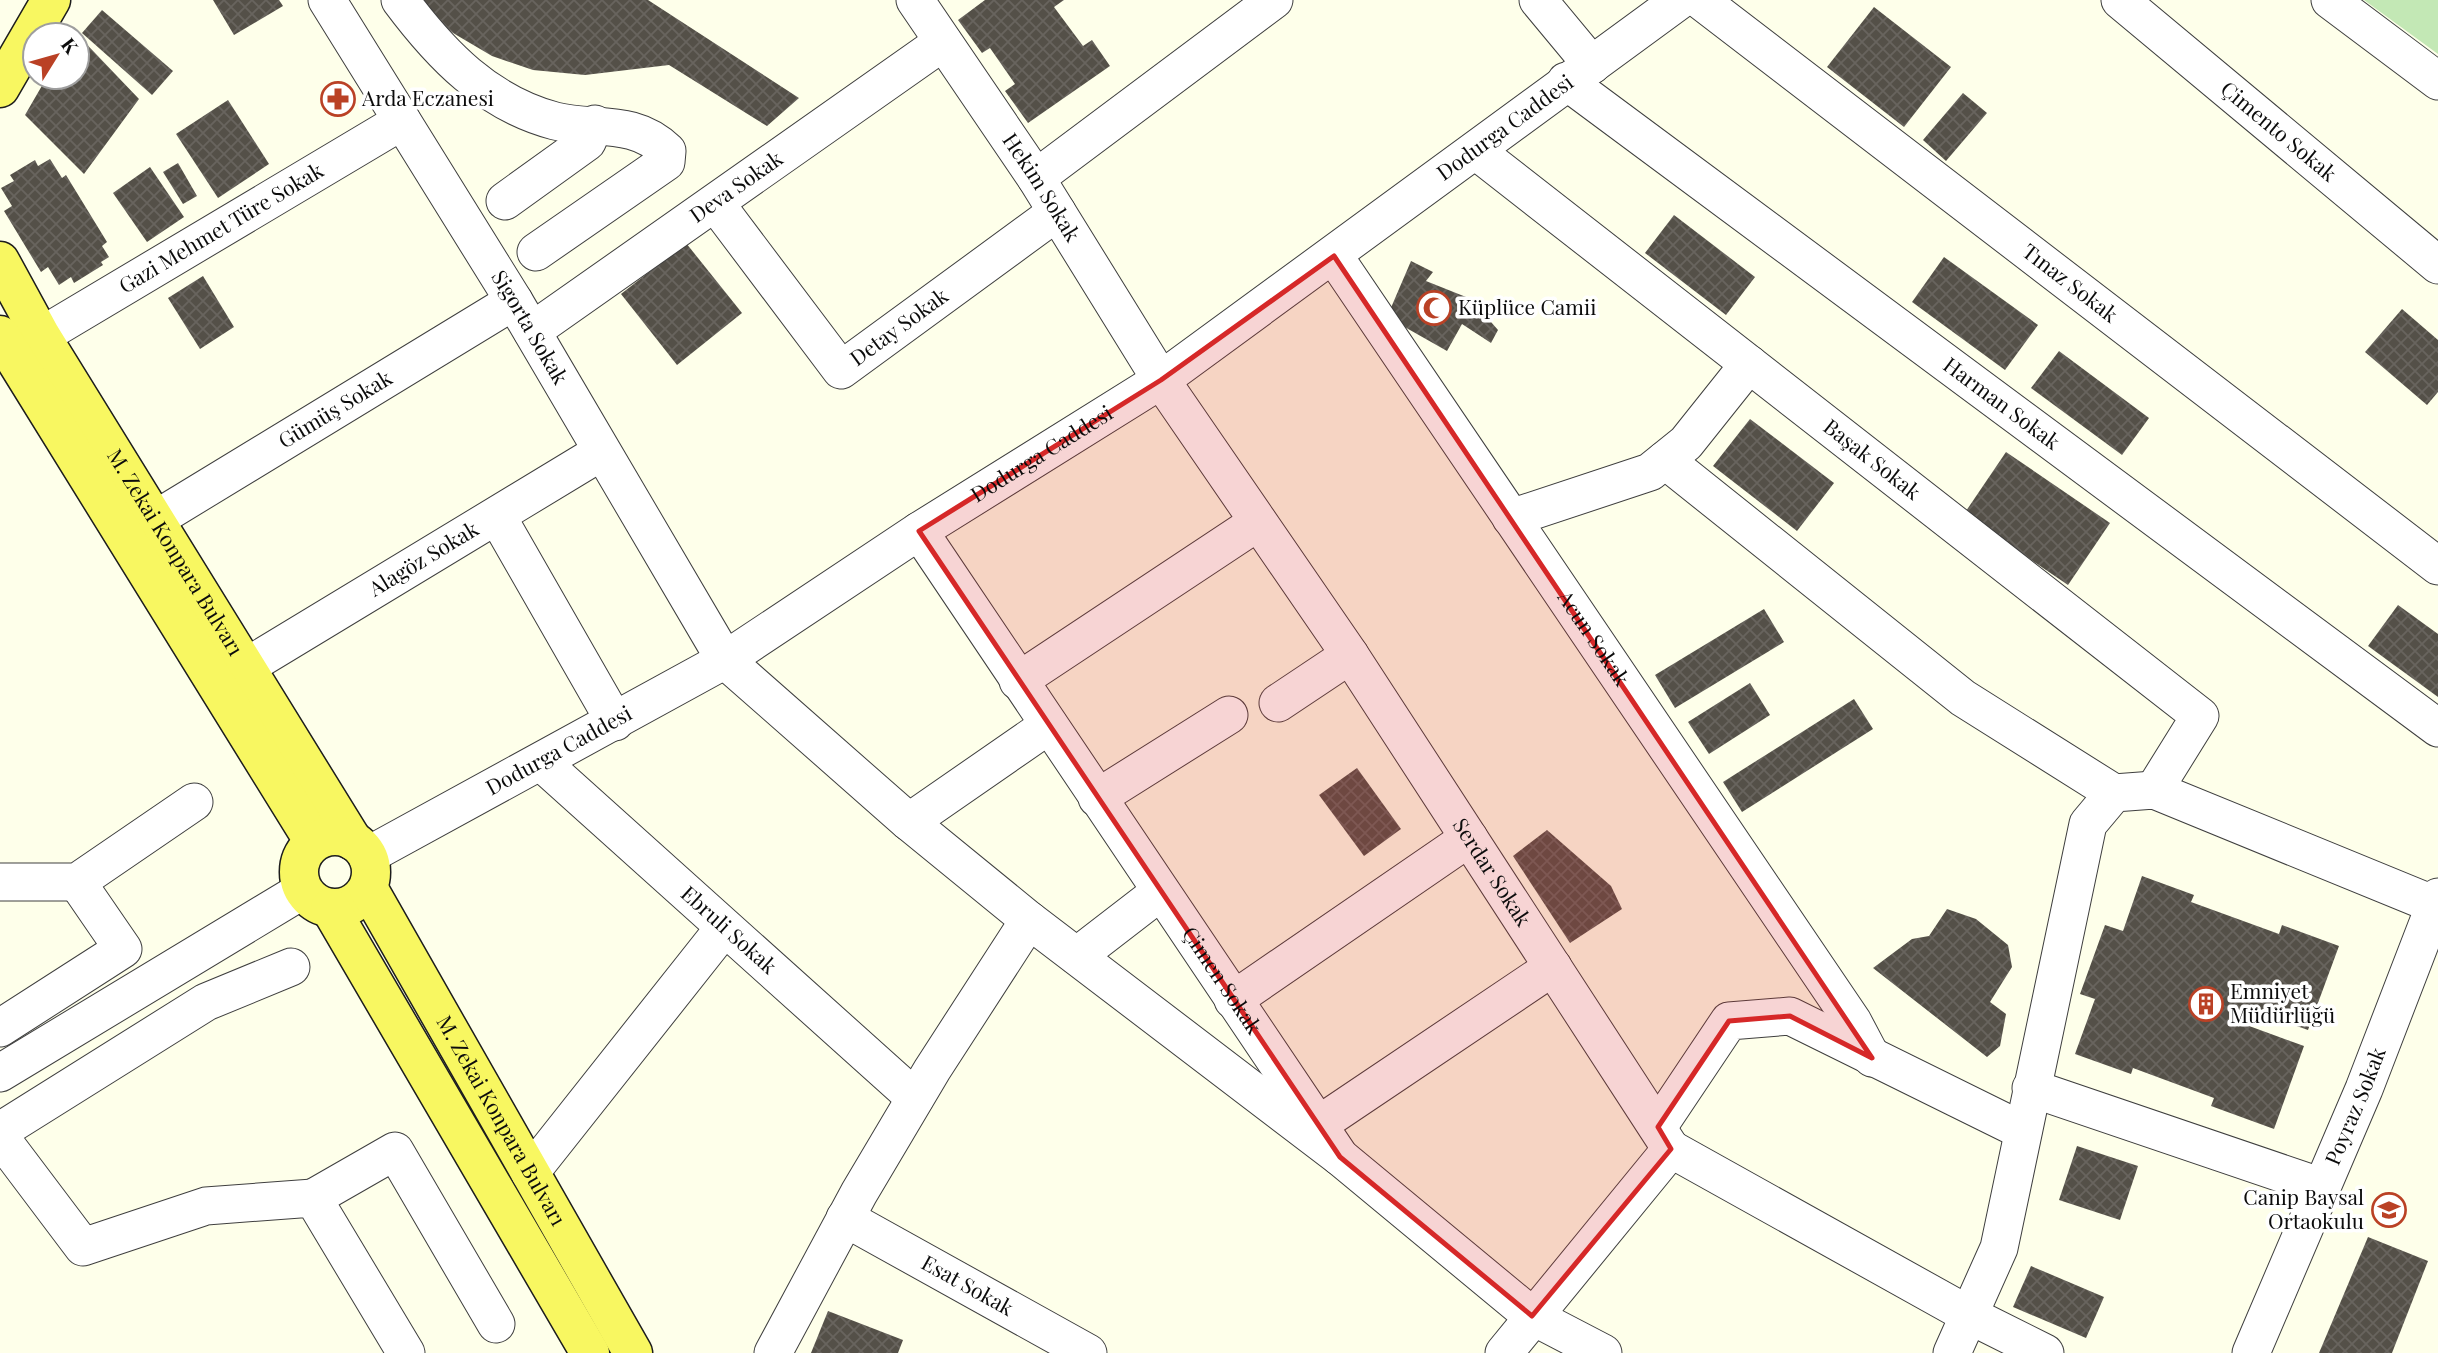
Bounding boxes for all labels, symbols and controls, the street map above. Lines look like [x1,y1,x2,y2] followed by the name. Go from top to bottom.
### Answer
[21,21,91,91] north arrow
[56,32,85,59] text: K
[1430,67,1578,186] street label: Dodurga Caddesi
[2216,74,2344,187] street label: Çimento Sokak
[319,80,357,118] pharmacy icon: Arda Eczanesi
[361,83,494,111] place label: Arda Eczanesi
[997,127,1088,246] street label: Hekim Sokak
[683,143,788,228] street label: Deva Sokak
[113,155,328,299] street label: Gazi Mehmet Türe Sokak
[2017,236,2125,328] street label: Tınaz Sokak
[486,264,576,389] street label: Sigorta Sokak
[843,280,953,371] street label: Detay Sokak
[1415,289,1453,327] mosque icon: Küplüce Camii
[1458,292,1596,320] place label: Küplüce Camii
[1938,350,2067,455] street label: Harman Sokak
[272,362,397,453] street label: Gümüş Sokak
[965,398,1117,507] street label: Dodurga Caddesi
[1819,412,1928,505] street label: Başak Sokak
[102,443,251,660] street label: M. Zekai Konpara Bulvarı
[362,513,483,602] street label: Alagöz Sokak
[1552,583,1637,691] street label: Acun Sokak
[480,698,636,800] street label: Dodurga Caddesi
[1448,812,1539,931] street label: Serdar Sokak
[676,879,784,980] street label: Ebruli Sokak
[1177,920,1270,1039] street label: Çimen Sokak
[2230,976,2335,1028] place label: Emniyet Müdürlüğü
[2187,985,2225,1023] building icon: Emniyet Müdürlüğü
[431,1010,573,1230] street label: M. Zekai Konpara Bulvarı
[2317,1042,2391,1169] street label: Poyraz Sokak
[2243,1182,2364,1234] place label: Canip Baysal Ortaokulu
[2370,1191,2408,1229] school or university icon: Canip Baysal Ortaokulu
[917,1247,1020,1321] street label: Esat Sokak

